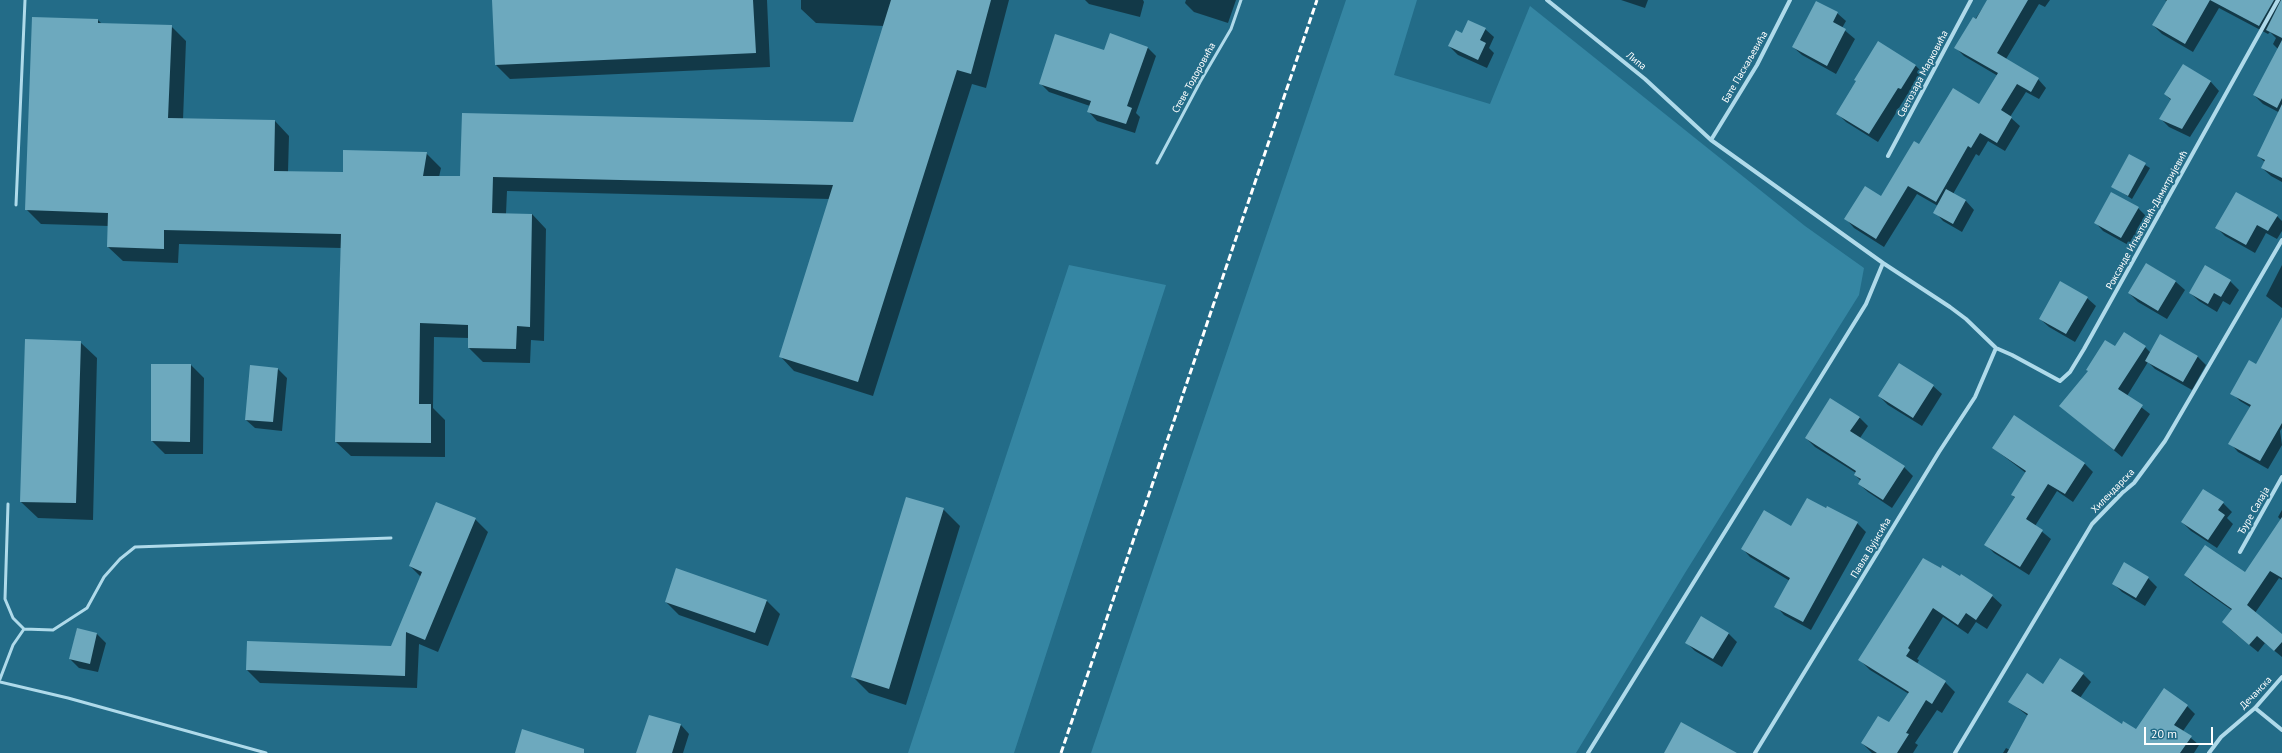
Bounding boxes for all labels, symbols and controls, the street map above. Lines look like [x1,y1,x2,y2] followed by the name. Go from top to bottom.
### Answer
[1720,29,1770,105] street label: Бате Паскаљевића
[1895,29,1951,119] street label: Светозара Марковића
[1170,41,1218,115] street label: Стеве Тодоровића
[1624,49,1648,73] street label: Липа
[2104,148,2190,292] street label: Роксанде Игњатовић-Димитријевић
[2089,466,2137,516] street label: Хилендарска
[2235,485,2273,537] street label: Ђуре Салаја
[1848,516,1894,580] street label: Павла Вујисића
[2237,674,2275,712] street label: Дечанска
[2146,719,2215,745] scale bar
[2151,726,2177,741] text: 20 m

